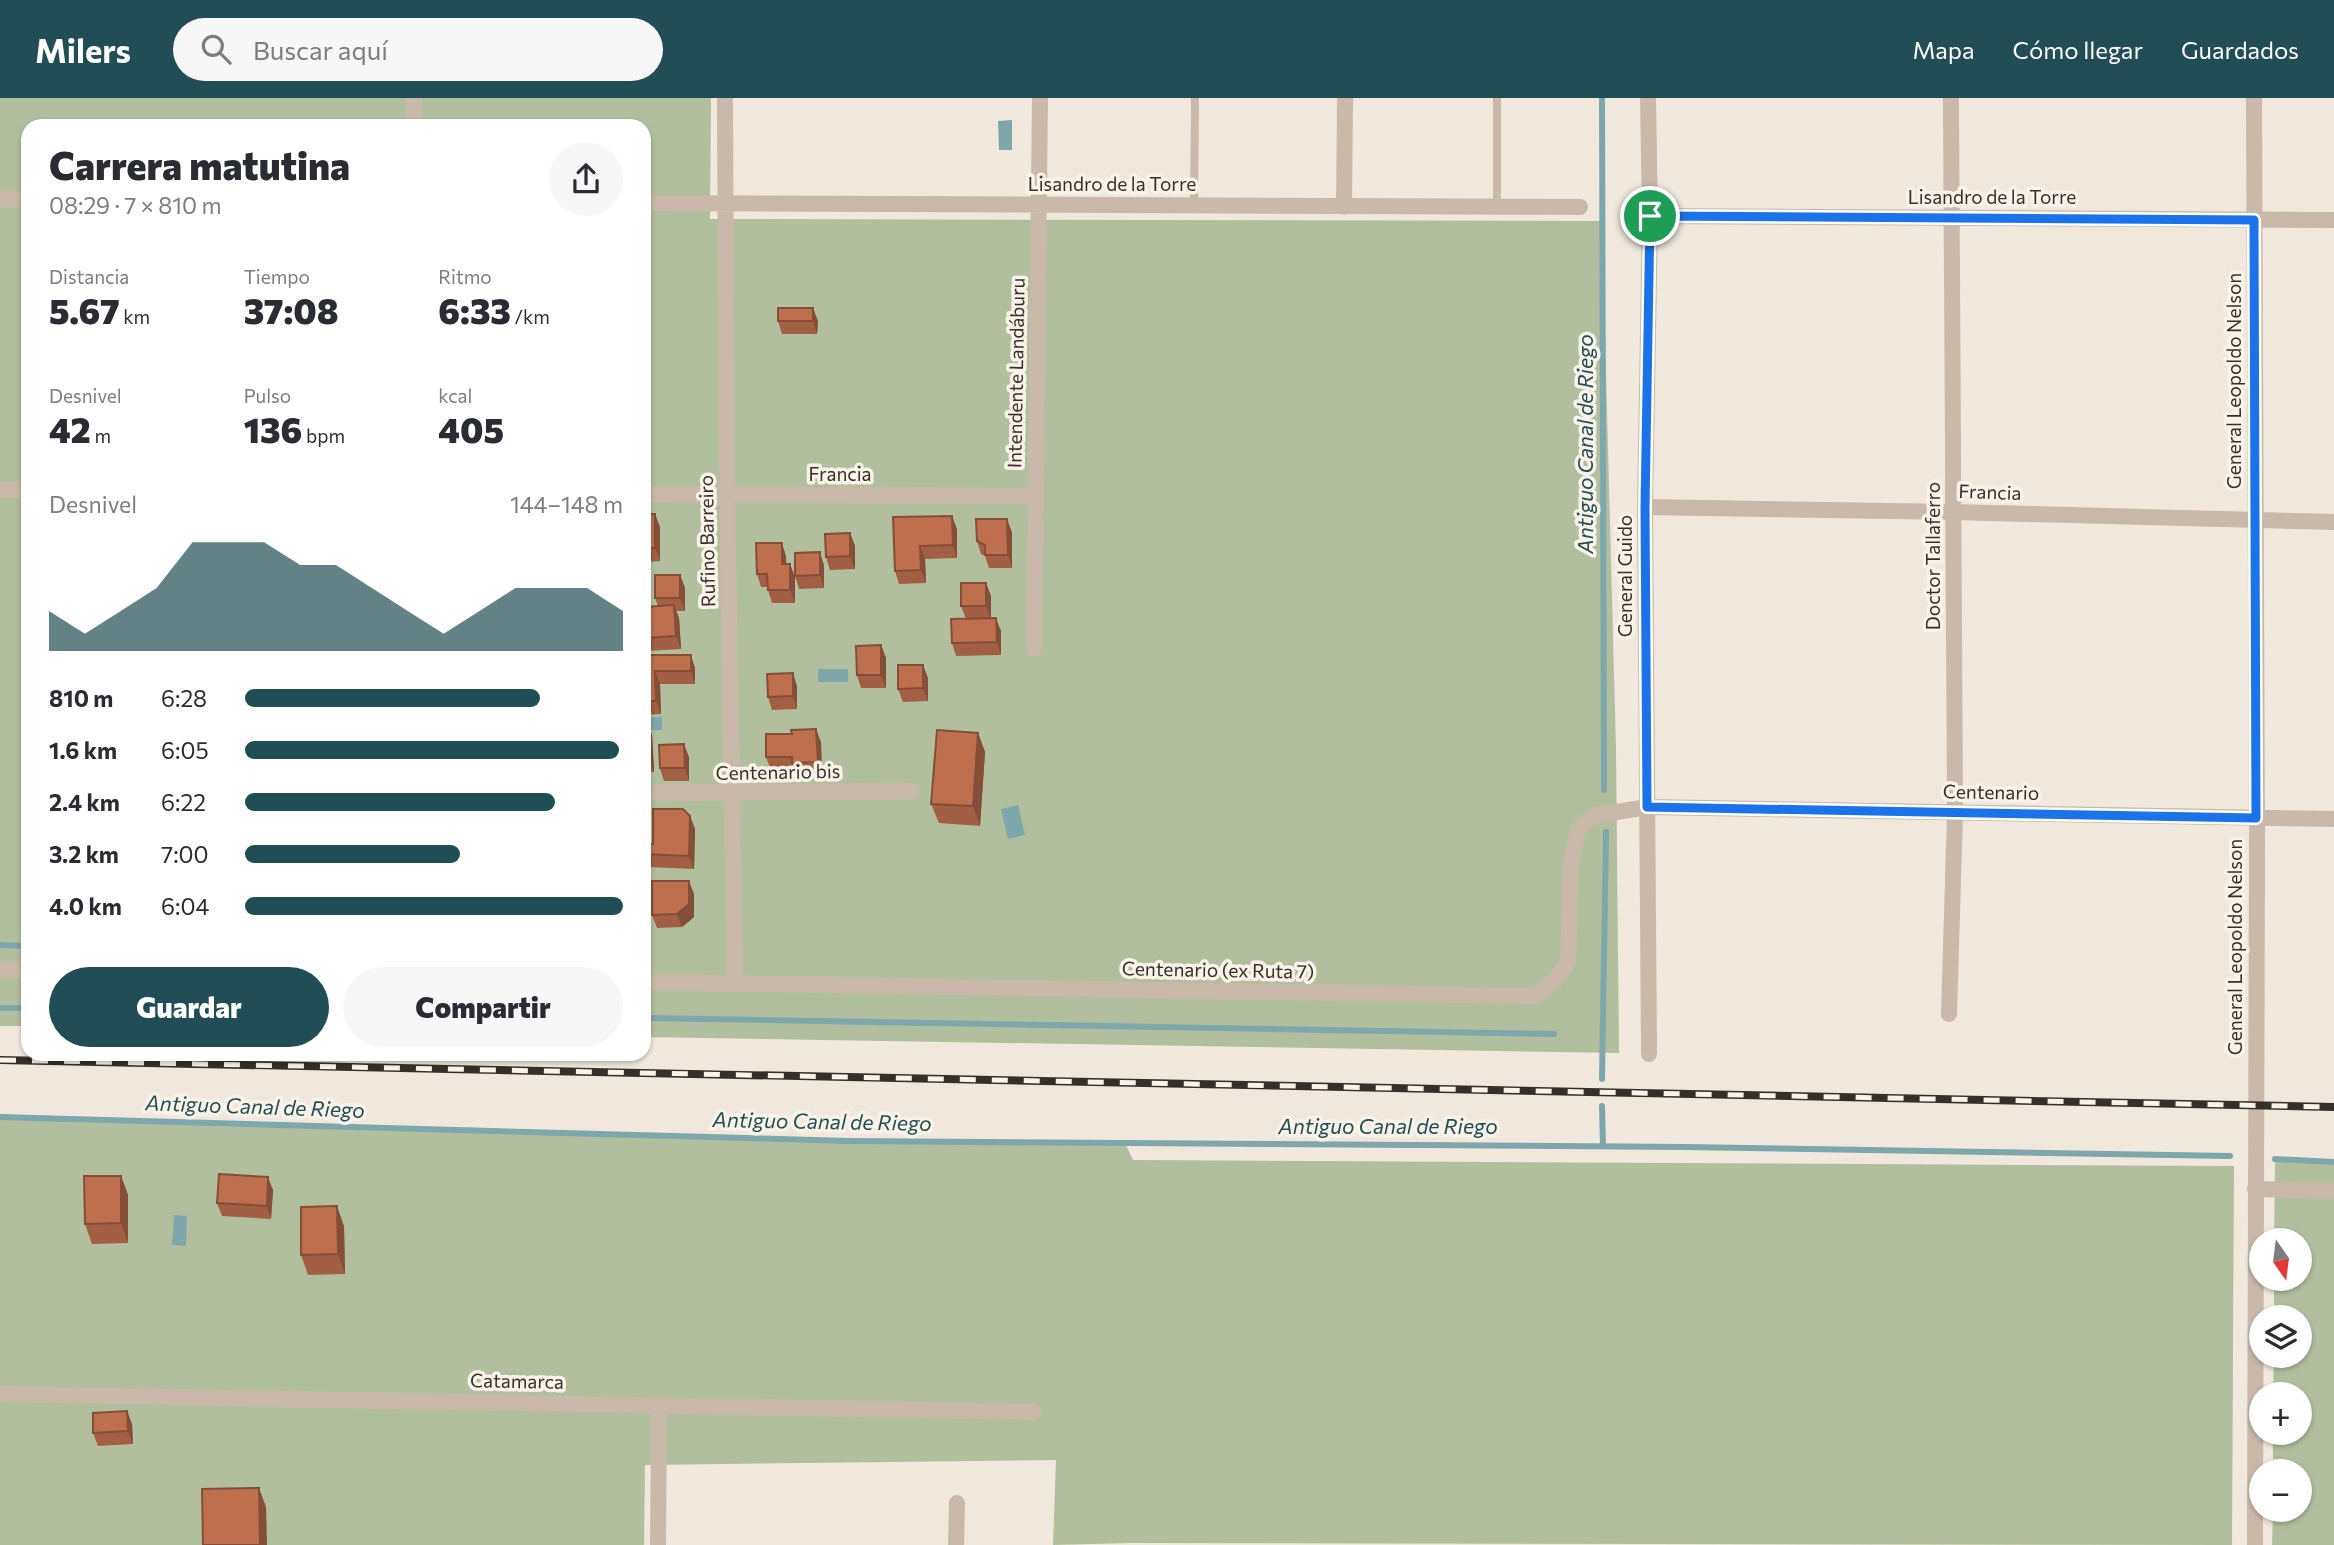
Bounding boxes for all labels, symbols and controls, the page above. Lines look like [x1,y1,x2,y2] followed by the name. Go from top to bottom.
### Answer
[173,18,663,81] search box
[35,29,131,70] text: Milers
[197,30,235,68] icon: search
[253,34,388,65] text: Buscar aquí
[1912,35,1975,64] text: Mapa
[2013,35,2143,64] text: Cómo llegar
[2181,35,2299,64] text: Guardados
[49,141,350,188] text: Carrera matutina
[549,142,623,216] button: share
[1028,172,1196,195] street label: Lisandro de la Torre
[1908,185,2076,208] street label: Lisandro de la Torre
[1620,186,1680,246] pin
[49,191,222,219] text: 08:29 · 7 × 810 m
[1631,197,1669,235] icon: arrive
[49,265,129,288] text: Distancia
[244,265,310,288] text: Tiempo
[438,265,492,288] text: Ritmo
[2222,273,2245,489] street label: General Leopoldo Nelson
[1002,278,1029,468] street label: Intendente Landáburu
[49,288,120,331] text: 5.67
[244,288,339,331] text: 37:08
[438,288,511,331] text: 6:33
[120,305,150,328] text: km
[511,305,550,328] text: /km
[1572,334,1597,555] water label: Antiguo Canal de Riego
[49,384,122,407] text: Desnivel
[244,384,291,407] text: Pulso
[438,384,472,407] text: kcal
[49,407,91,450] text: 42
[244,407,302,450] text: 136
[438,407,504,450] text: 405
[91,424,111,447] text: m
[302,424,345,447] text: bpm
[808,462,872,485] street label: Francia
[694,475,719,607] street label: Rufino Barreiro
[1958,479,2022,504] street label: Francia
[1921,482,1944,630] street label: Doctor Tallaferro
[49,490,137,518] text: Desnivel
[510,490,623,518] text: 144–148 m
[1613,515,1636,637] street label: General Guido
[49,684,113,712] text: 810 m
[161,684,207,712] text: 6:28
[49,736,117,764] text: 1.6 km
[161,736,209,764] text: 6:05
[715,759,841,784] street label: Centenario bis
[1943,779,2039,804] street label: Centenario
[49,788,120,816] text: 2.4 km
[161,788,206,816] text: 6:22
[2223,839,2246,1055] street label: General Leopoldo Nelson
[49,840,119,868] text: 3.2 km
[161,840,209,868] text: 7:00
[49,892,122,920] text: 4.0 km
[161,892,209,920] text: 6:04
[1122,956,1314,983] street label: Centenario (ex Ruta 7)
[49,967,329,1047] button: Guardar
[343,967,623,1047] button: Compartir
[144,1089,365,1122] water label: Antiguo Canal de Riego
[711,1106,932,1135] water label: Antiguo Canal de Riego
[1277,1113,1498,1138] water label: Antiguo Canal de Riego
[2249,1228,2312,1292] north arrow
[2249,1228,2312,1522] map controls
[2249,1305,2312,1368] button: layers
[470,1368,564,1393] street label: Catamarca
[2249,1382,2312,1445] button: +
[2249,1459,2312,1522] button: −

